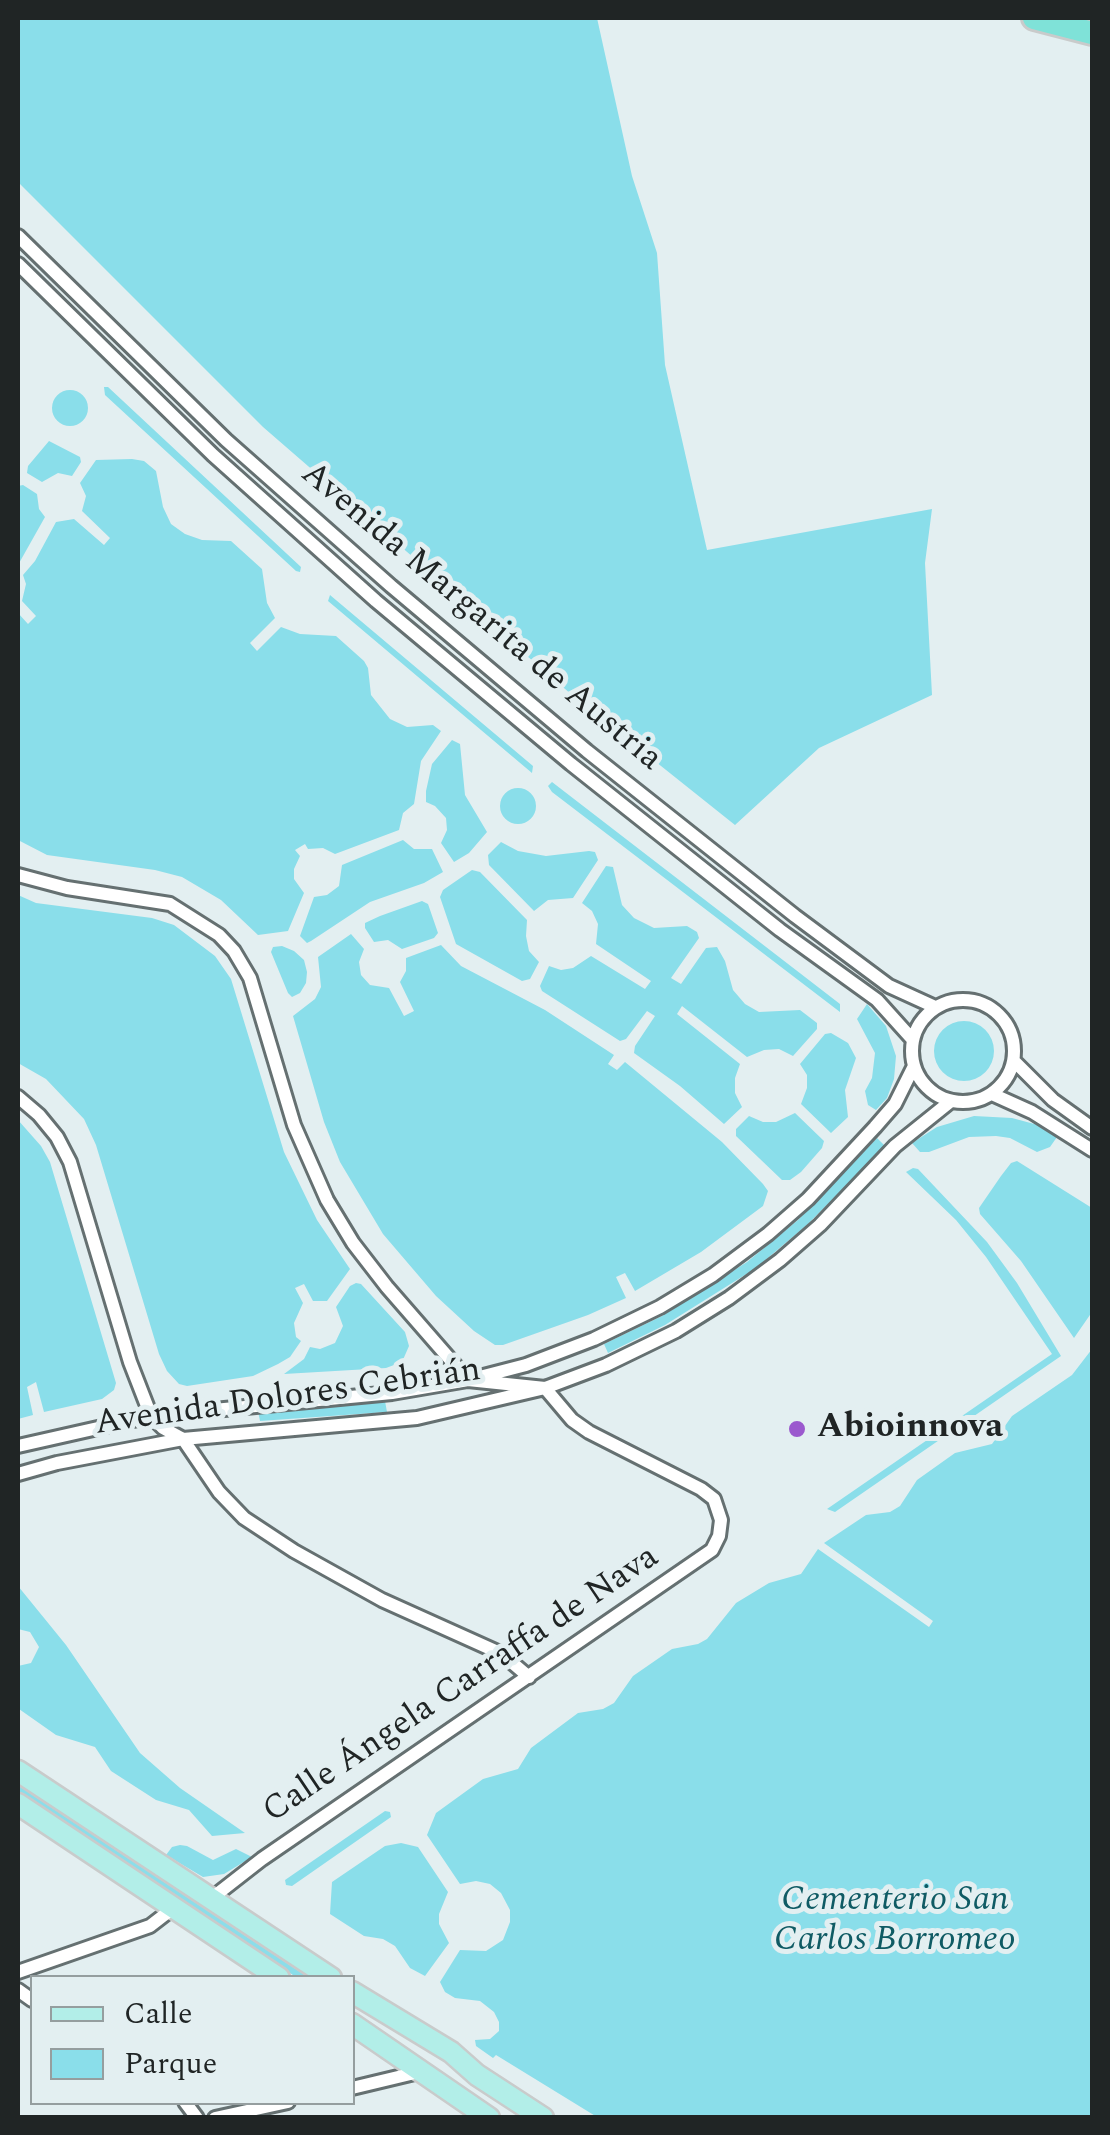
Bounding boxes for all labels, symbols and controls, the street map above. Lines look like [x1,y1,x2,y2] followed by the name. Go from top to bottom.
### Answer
[291,455,669,781] street label: Avenida Margarita de Austria
[92,1351,484,1447] street label: Avenida Dolores Cebrián
[817,1408,1003,1450] place label: Abioinnova
[786,1418,808,1440] marker: Abioinnova
[256,1538,668,1834] street label: Calle Ángela Carraffa de Nava
[774,1881,1016,1963] park label: Cementerio San Carlos Borromeo
[30,1975,355,2105] legend
[124,1991,192,2037] text: Calle
[124,2041,217,2087] text: Parque

